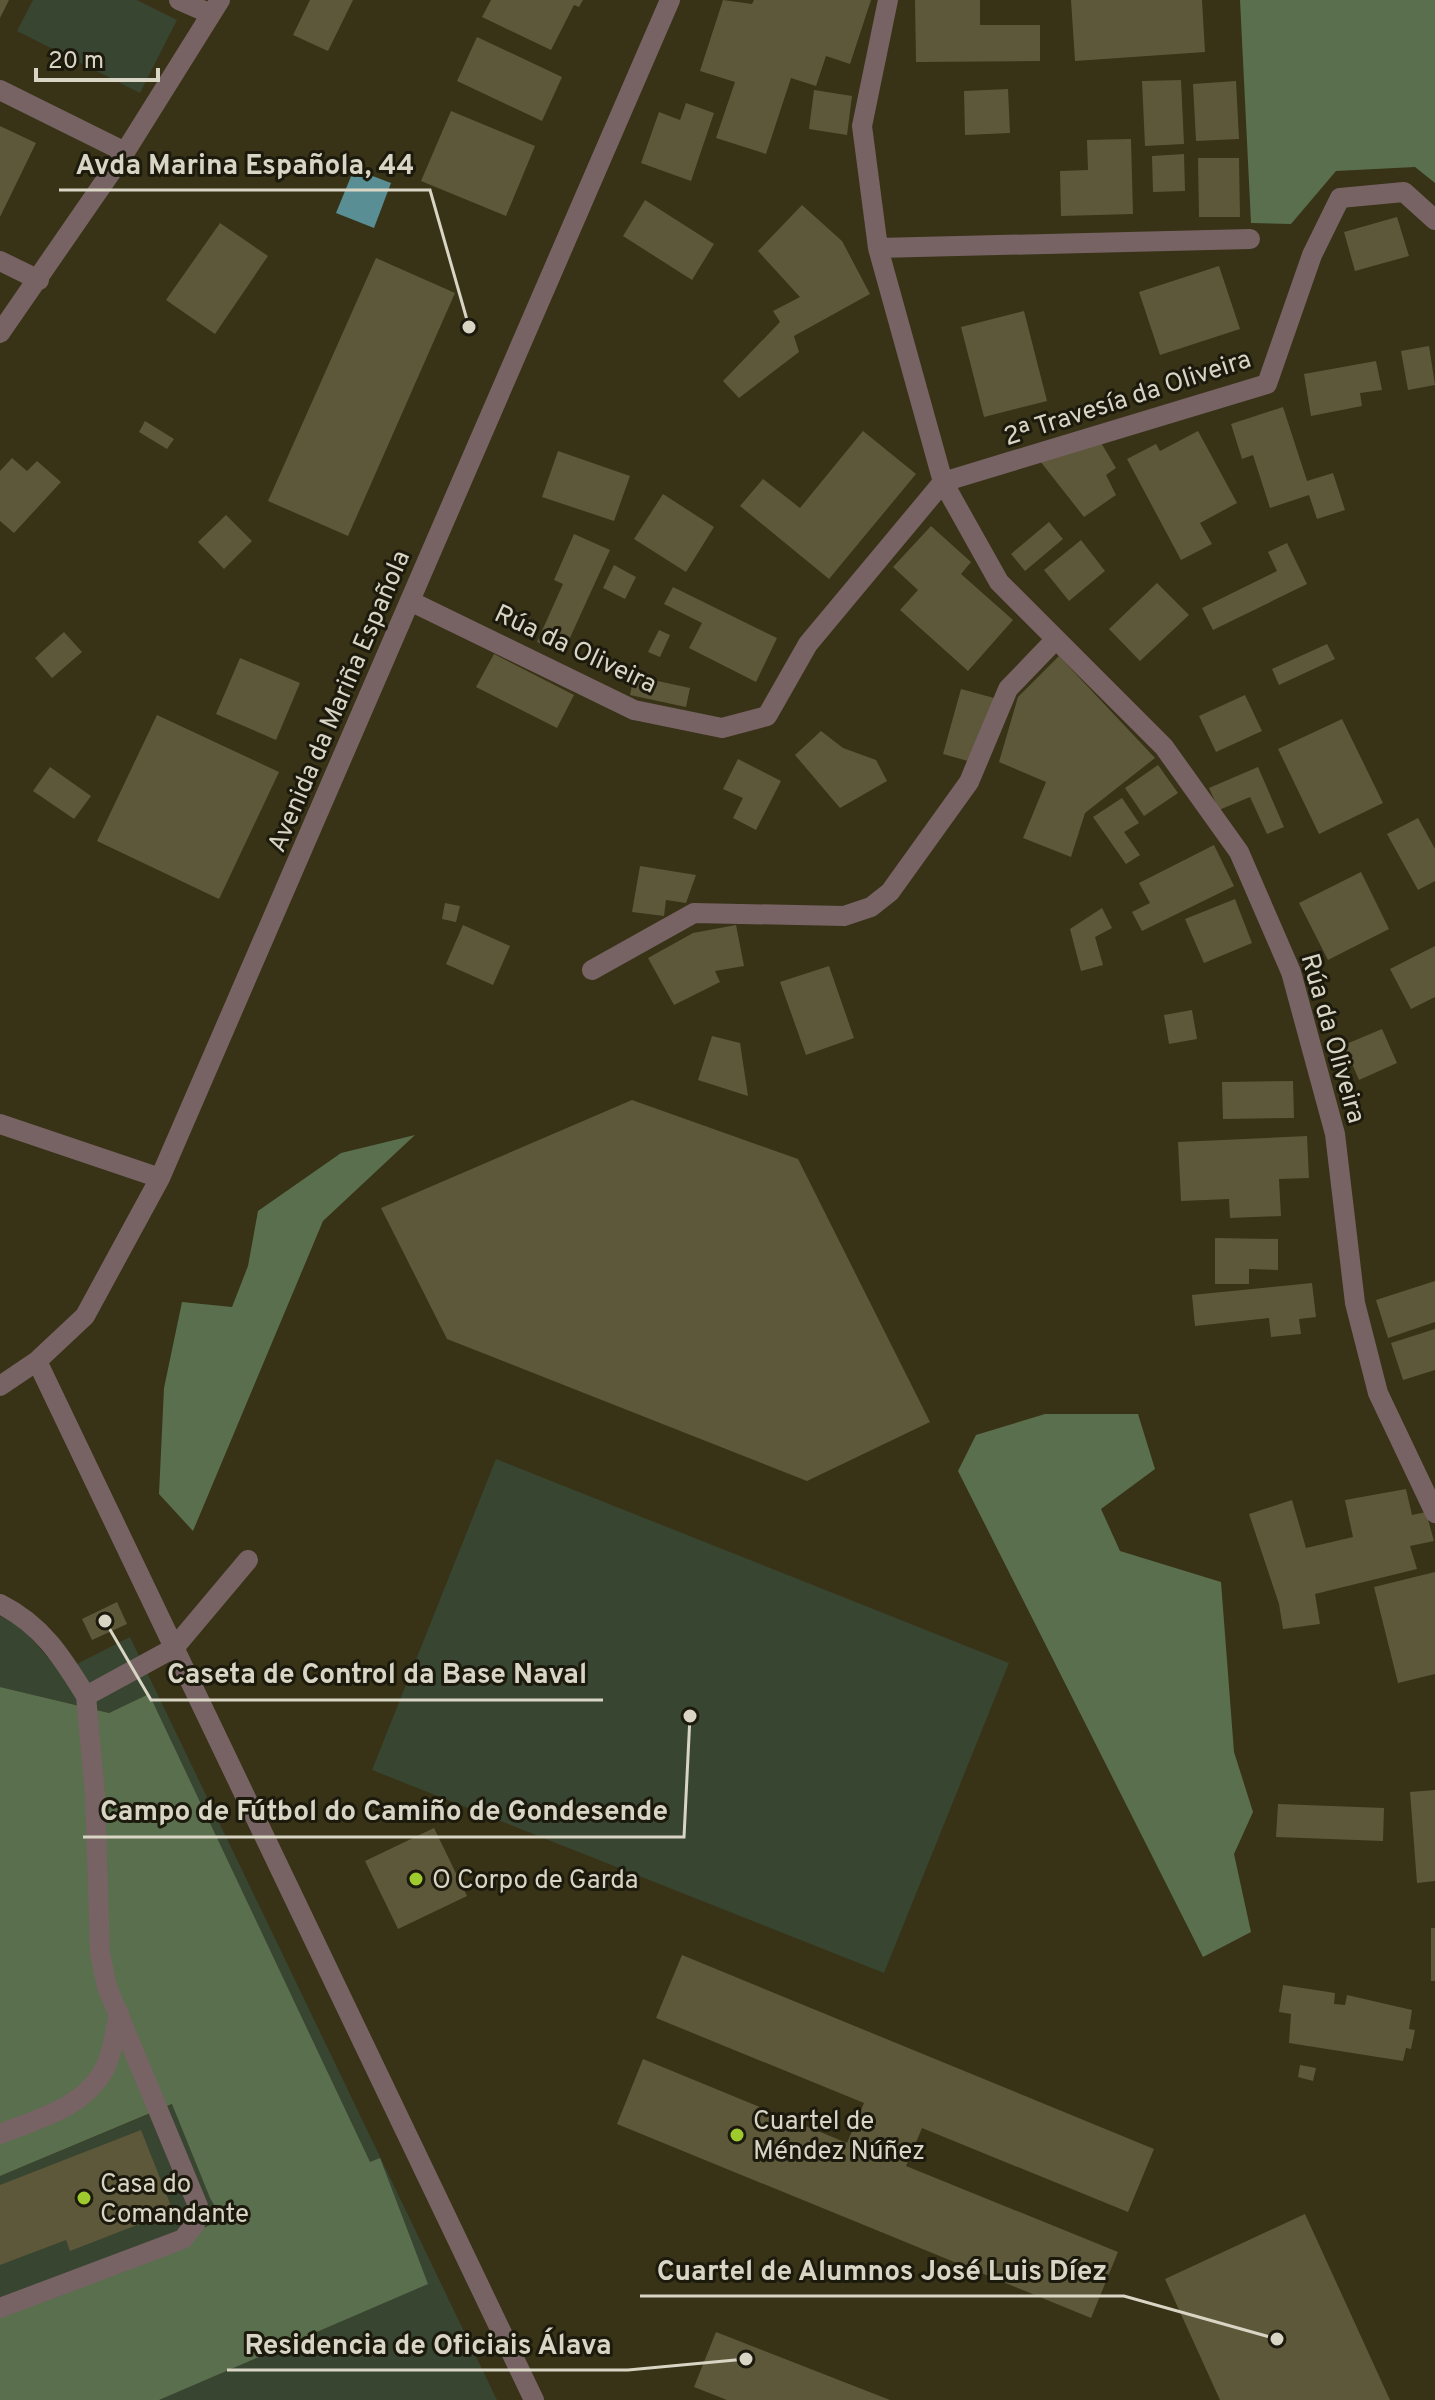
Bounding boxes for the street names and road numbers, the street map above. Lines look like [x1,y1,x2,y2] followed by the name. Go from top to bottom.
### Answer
[1000,344,1256,455] street label: 2ª Travesía da Oliveira
[262,546,419,858] street label: Avenida da Mariña Española
[489,598,661,702] street label: Rúa da Oliveira
[1292,950,1372,1127] street label: Rúa da Oliveira

